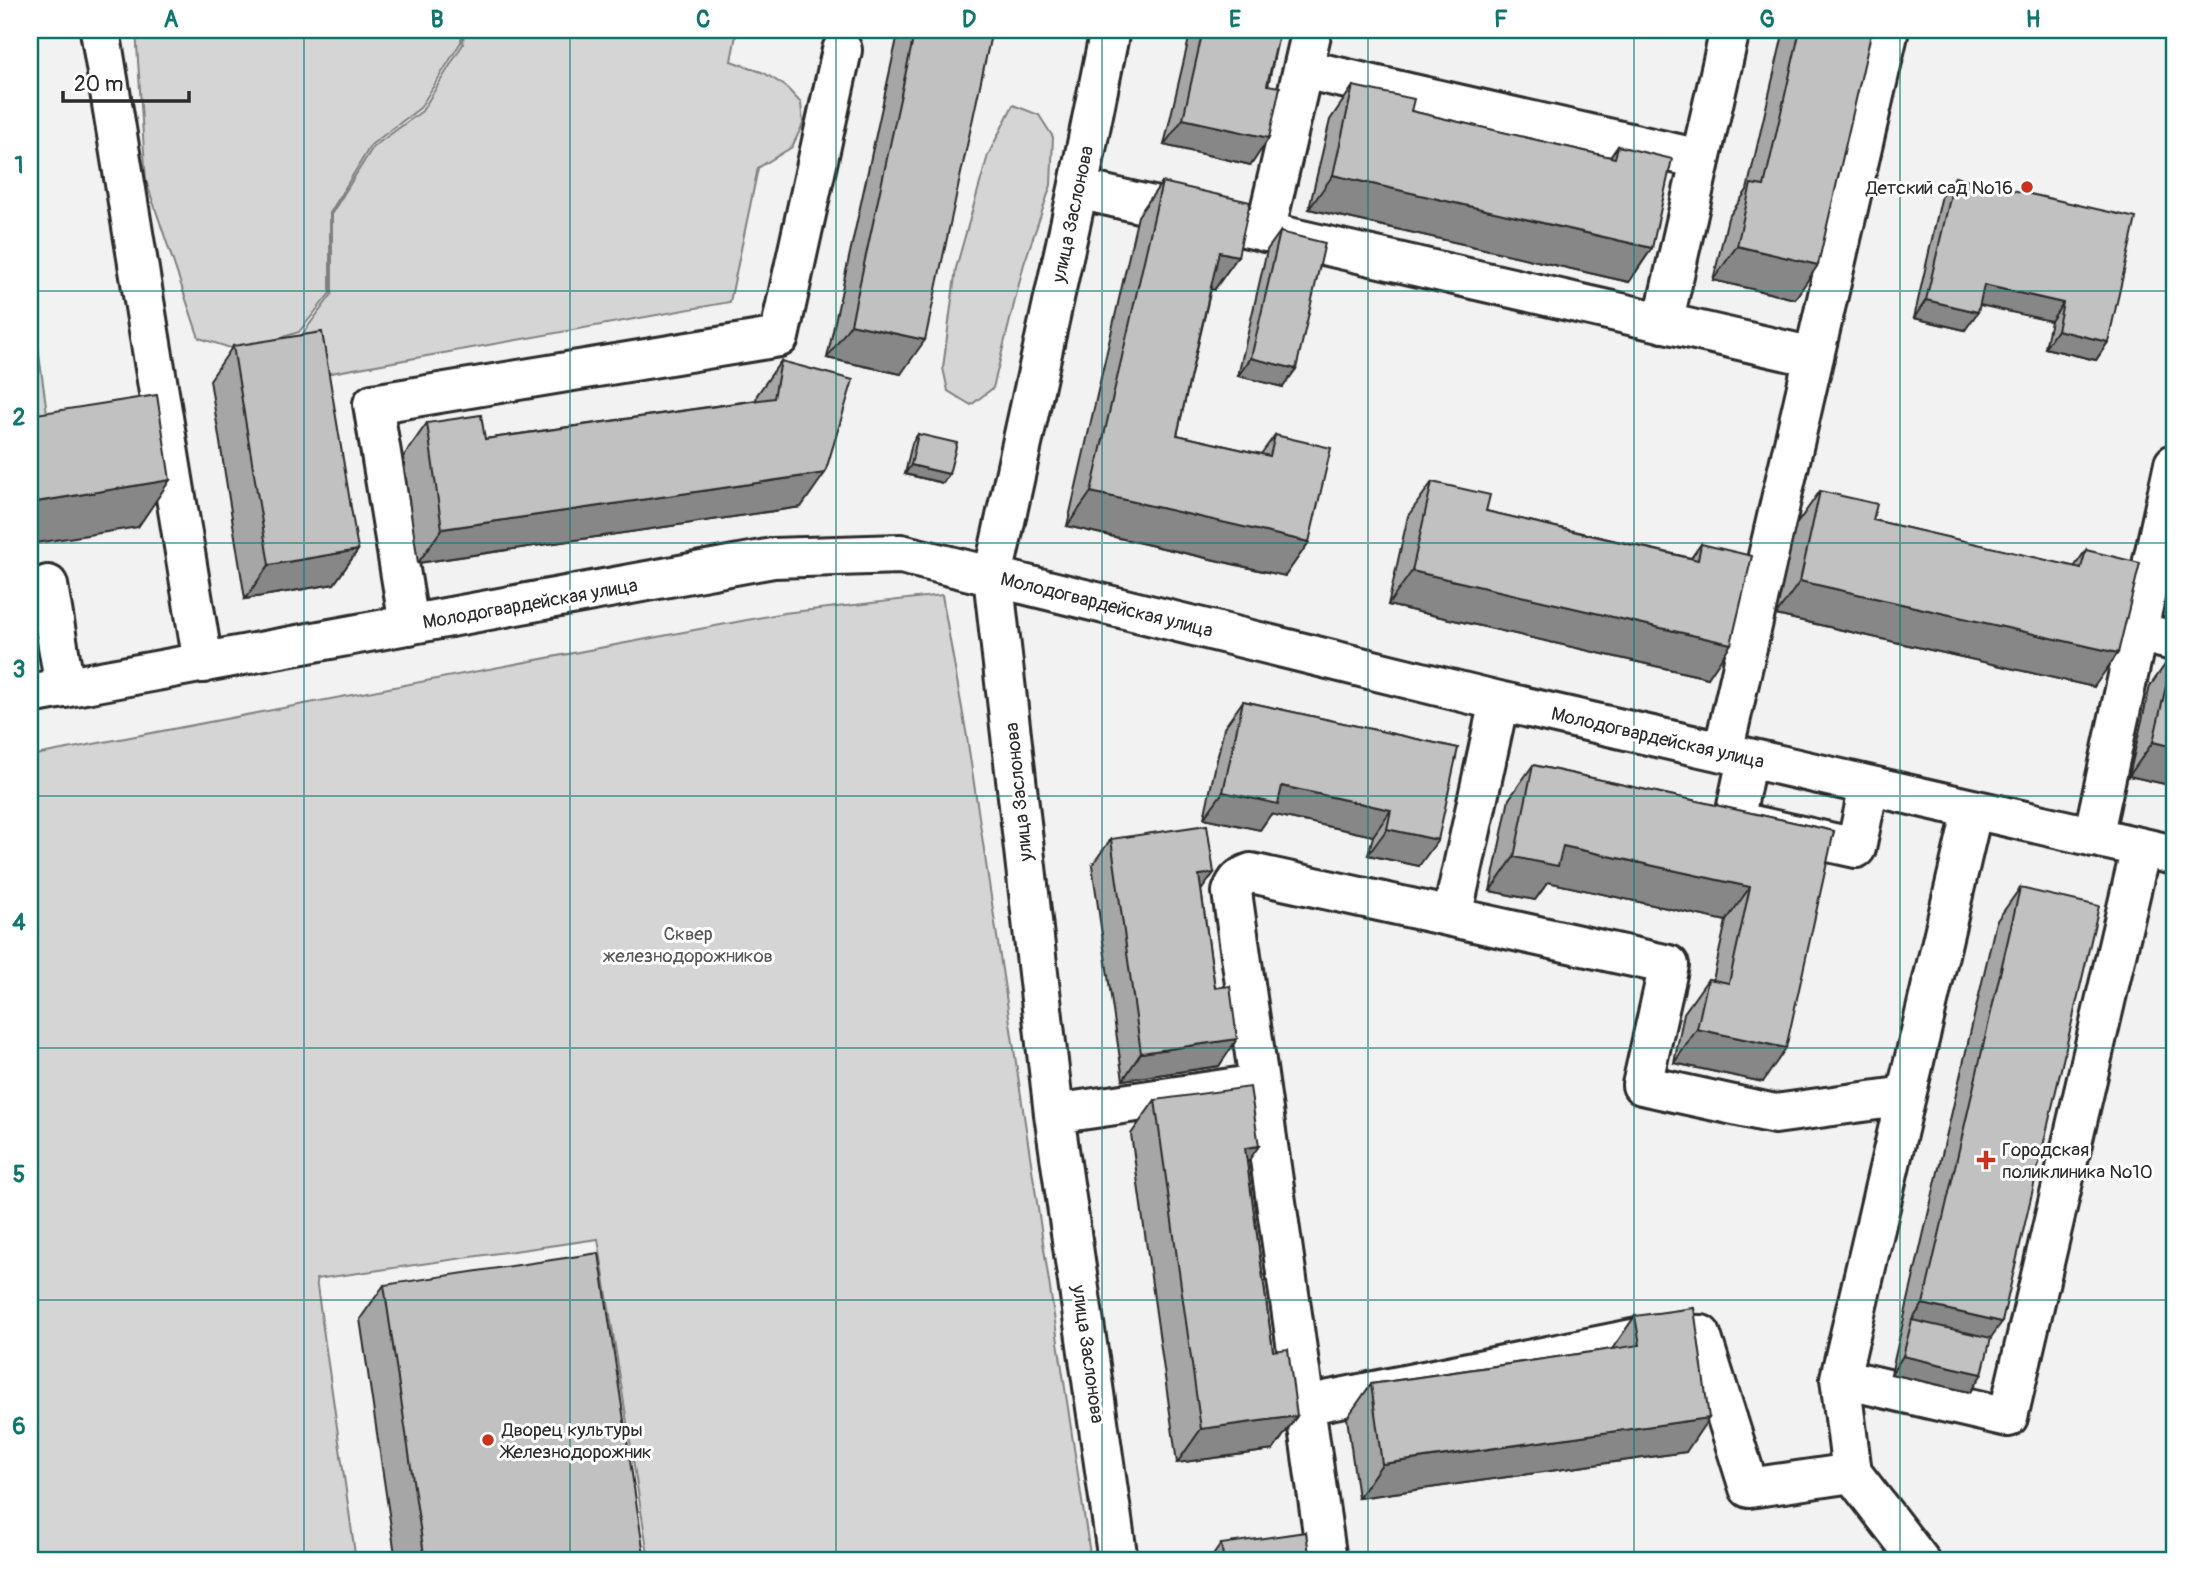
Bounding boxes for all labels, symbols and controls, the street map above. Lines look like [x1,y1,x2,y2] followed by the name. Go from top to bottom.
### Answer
[164,5,179,34] text: A
[430,5,444,34] text: B
[696,5,710,34] text: C
[962,5,976,34] text: D
[1229,5,1241,34] text: E
[1494,5,1508,34] text: F
[1759,5,1775,34] text: G
[2026,5,2040,34] text: H
[63,60,189,104] scale bar
[74,71,123,98] text: 20 m
[1047,143,1099,286] street label: улица Заслонова
[15,151,24,180] text: 1
[1865,176,2013,200] place label: Детский сад №16
[2019,179,2035,195] marker: Детский сад №16
[13,403,26,432] text: 2
[998,567,1216,643] street label: Молодогвардейская улица
[421,573,640,635] street label: Молодогвардейская улица
[13,655,25,684] text: 3
[1549,702,1767,774] street label: Молодогвардейская улица
[1000,721,1038,863] street label: улица Заслонова
[12,908,26,937] text: 4
[603,922,773,968] park label: Сквер железнодорожников
[2002,1138,2153,1184] place label: Городская поликлиника №10
[1976,1150,1996,1170] marker: Городская поликлиника №10
[13,1160,25,1189] text: 5
[1066,1282,1110,1425] street label: улица Заслонова
[12,1412,26,1441] text: 6
[499,1418,652,1464] place label: Дворец культуры Железнодорожник
[480,1432,496,1448] marker: Дворец культуры Железнодорожник

